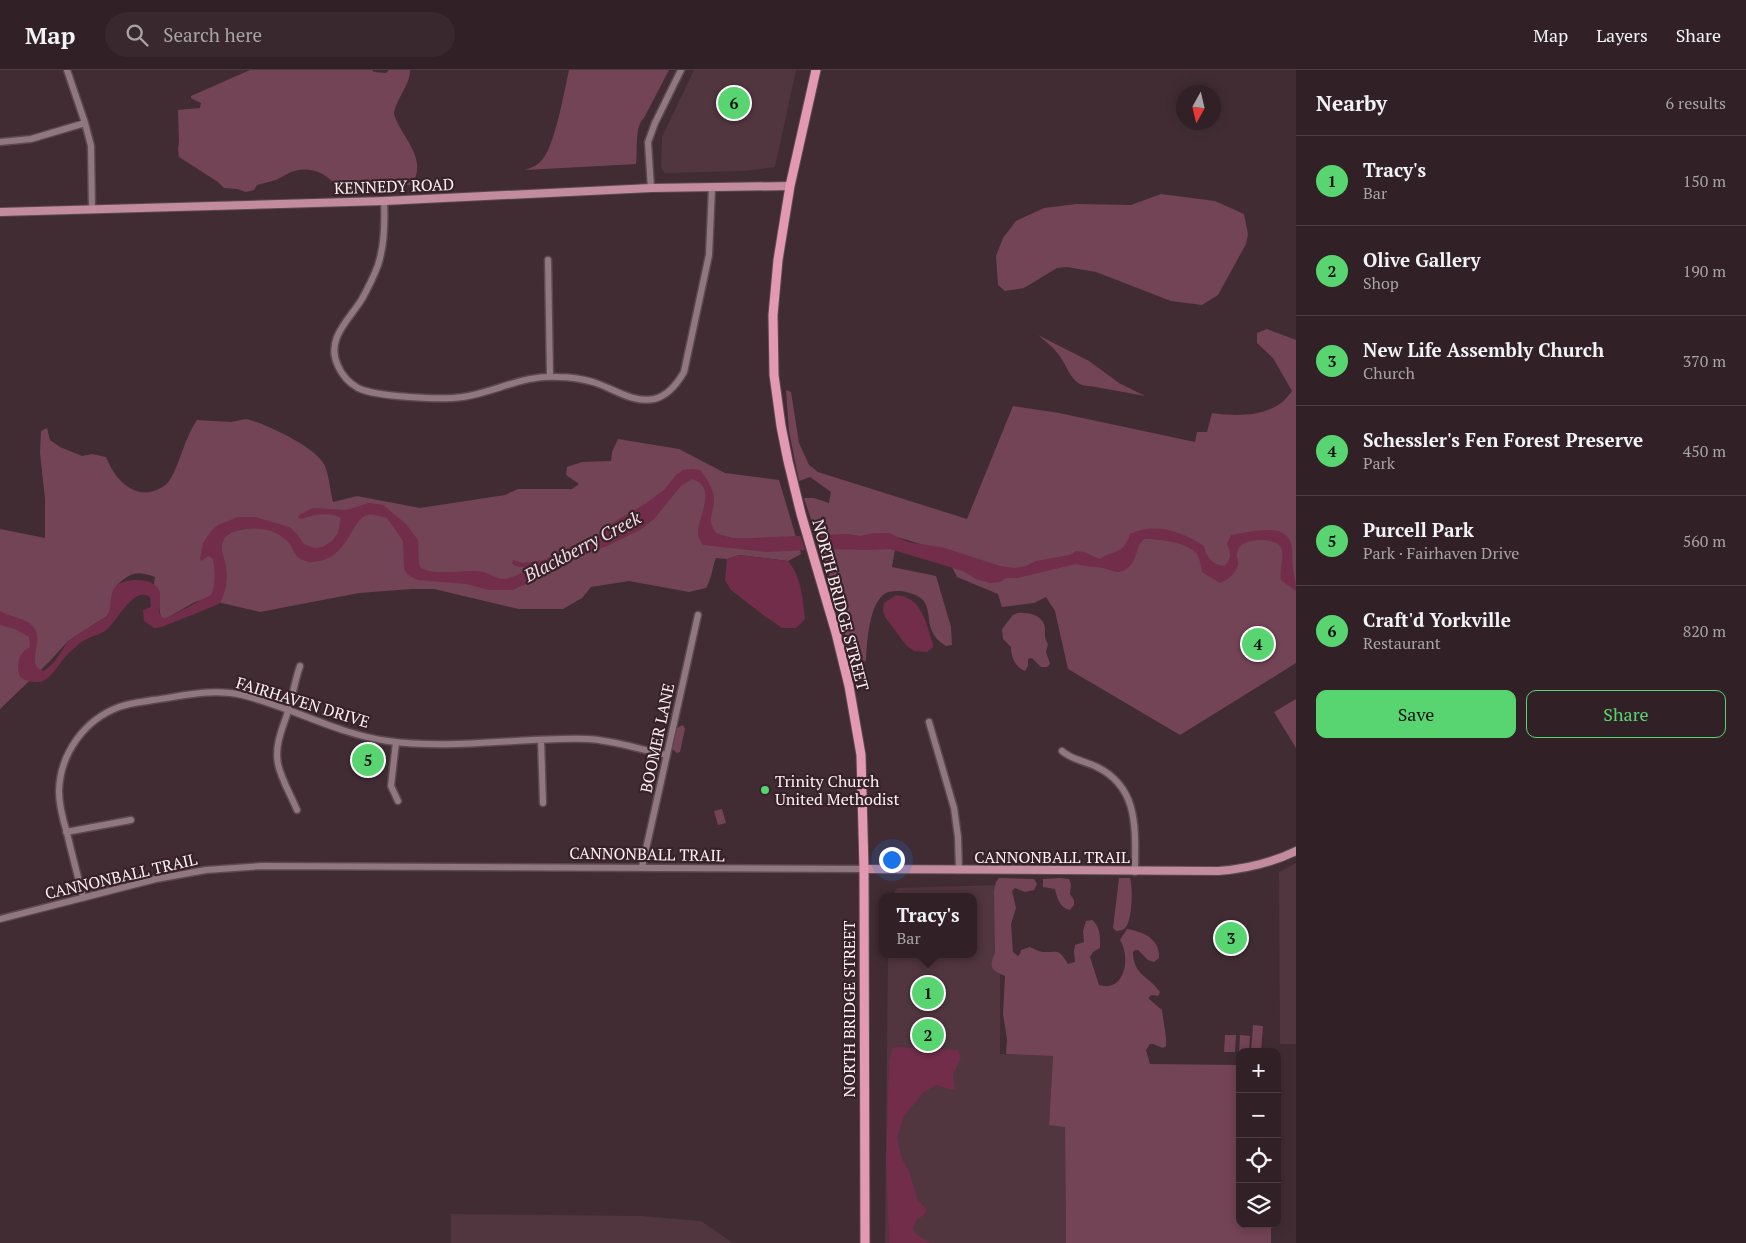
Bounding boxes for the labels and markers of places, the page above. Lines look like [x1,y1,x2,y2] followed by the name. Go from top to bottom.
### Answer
[718,84,750,122] pin: 6
[1242,625,1274,663] pin: 4
[352,741,384,779] pin: 5
[775,770,900,810] place label: Trinity Church United Methodist
[759,784,771,796] marker: Trinity Church United Methodist
[1215,919,1247,957] pin: 3
[912,974,944,1012] pin: 1
[912,1016,944,1054] pin: 2

